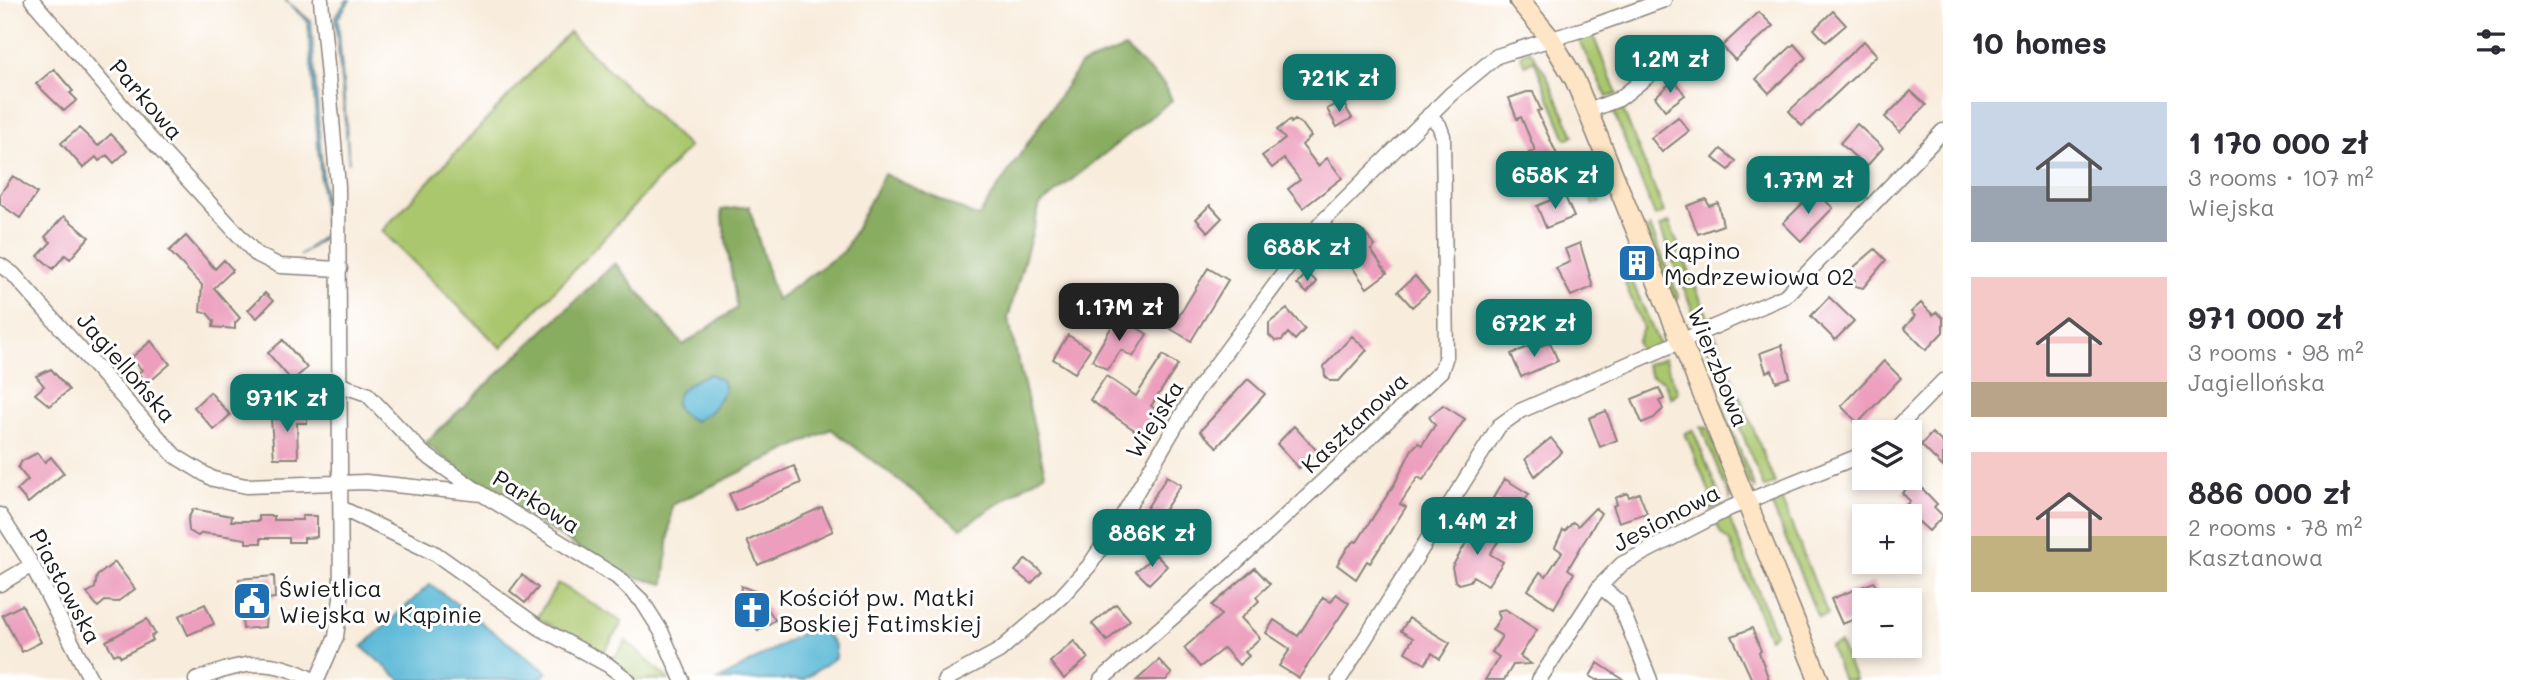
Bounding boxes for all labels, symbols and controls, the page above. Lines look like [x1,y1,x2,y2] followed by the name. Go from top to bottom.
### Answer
[1971,22,2107,62] text: 10 homes
[2472,23,2510,61] icon: filters
[1605,36,1735,95] pin: 1.2M zł
[1631,43,1709,73] text: 1.2M zł
[104,52,190,146] street label: Parkowa
[1274,54,1404,114] pin: 721K zł
[1299,62,1379,92] text: 721K zł
[2188,122,2369,162] text: 1 170 000 zł
[2027,130,2111,214] icon: home
[1490,152,1620,211] pin: 658K zł
[1736,156,1880,216] pin: 1.77M zł
[1512,159,1598,189] text: 658K zł
[2188,162,2374,192] text: 3 rooms · 107 m²
[1762,164,1854,194] text: 1.77M zł
[2188,192,2275,222] text: Wiejska
[1242,224,1372,283] pin: 688K zł
[1263,231,1351,261] text: 688K zł
[1664,235,1854,291] place label: Kąpino Modrzewiowa 02
[1616,242,1658,284] building icon: Kąpino Modrzewiowa 02
[1047,284,1191,343] pin: 1.17M zł
[1075,291,1163,321] text: 1.17M zł
[2188,297,2343,337] text: 971 000 zł
[1469,300,1599,359] pin: 672K zł
[1681,303,1757,431] street label: Wierzbowa
[71,305,183,429] street label: Jagiellońska
[2027,305,2111,389] icon: home
[1492,307,1576,337] text: 672K zł
[2188,337,2364,367] text: 3 rooms · 98 m²
[1294,365,1414,479] street label: Kasztanowa
[2188,367,2325,397] text: Jagiellońska
[222,374,352,434] pin: 971K zł
[1118,374,1190,464] street label: Wiejska
[246,382,328,412] text: 971K zł
[1852,420,1922,658] map controls
[1852,420,1922,490] button: layers
[488,462,586,540] street label: Parkowa
[2188,472,2351,512] text: 886 000 zł
[1607,476,1725,558] street label: Jesionowa
[2027,480,2111,564] icon: home
[1412,498,1542,557] pin: 1.4M zł
[1852,504,1922,574] button: +
[1437,505,1517,535] text: 1.4M zł
[1087,510,1217,569] pin: 886K zł
[2188,512,2362,542] text: 2 rooms · 78 m²
[1108,517,1196,547] text: 886K zł
[23,523,109,649] street label: Piastowska
[2188,542,2323,572] text: Kasztanowa
[279,573,482,629] place label: Świetlica Wiejska w Kąpinie
[231,580,273,622] public building icon: Świetlica Wiejska w Kąpinie
[779,582,982,638] place label: Kościół pw. Matki Boskiej Fatimskiej
[1852,588,1922,658] button: −
[731,589,773,631] church icon: Kościół pw. Matki Boskiej Fatimskiej

